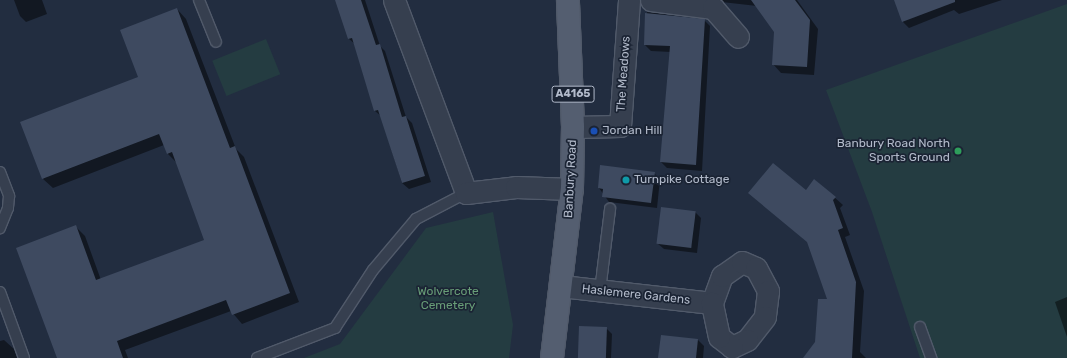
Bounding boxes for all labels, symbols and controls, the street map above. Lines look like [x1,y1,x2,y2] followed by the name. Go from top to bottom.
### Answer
[614,36,634,112] street label: The Meadows
[551,85,595,103] road number: A4165
[602,124,662,138] place label: Jordan Hill
[589,126,599,136] marker: Jordan Hill
[836,137,950,165] place label: Banbury Road North Sports Ground
[562,139,580,219] street label: Banbury Road
[953,146,963,156] marker: Banbury Road North Sports Ground
[634,173,729,187] place label: Turnpike Cottage
[621,175,631,185] marker: Turnpike Cottage
[581,282,691,308] street label: Haslemere Gardens
[417,285,479,313] park label: Wolvercote Cemetery

